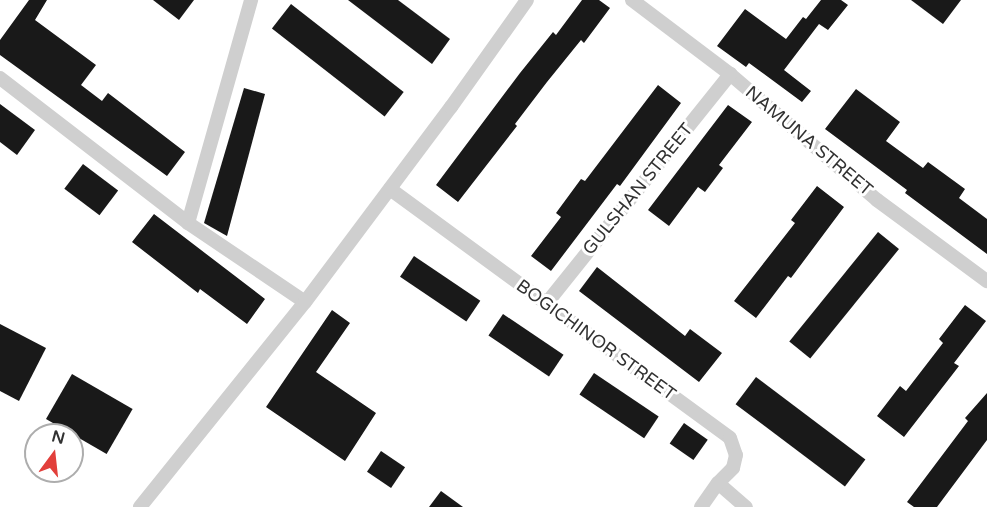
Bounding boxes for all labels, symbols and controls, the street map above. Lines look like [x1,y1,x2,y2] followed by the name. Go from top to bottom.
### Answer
[741,81,877,201] street label: NAMUNA STREET
[578,119,698,259] street label: GULSHAN STREET
[512,275,680,405] street label: BOGICHINOR STREET
[24,423,84,483] north arrow
[49,426,67,449] text: N

